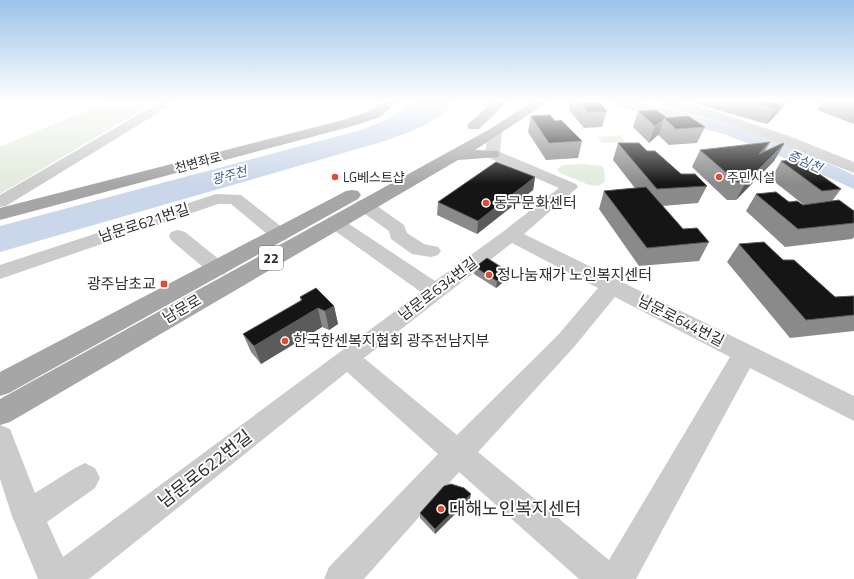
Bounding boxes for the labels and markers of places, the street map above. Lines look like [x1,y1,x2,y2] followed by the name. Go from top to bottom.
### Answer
[343,167,405,187] place label: LG베스트샵
[727,167,775,187] place label: 주민시설
[330,172,340,182] marker: LG베스트샵
[714,172,724,182] marker: 주민시설
[494,191,577,214] place label: 동구문화센터
[481,198,491,208] marker: 동구문화센터
[497,263,652,286] place label: 정나눔재가 노인복지센터
[484,270,494,280] marker: 정나눔재가 노인복지센터
[87,272,156,295] place label: 광주남초교
[159,279,169,289] marker: 광주남초교
[293,329,490,352] place label: 한국한센복지협회 광주전남지부
[280,336,290,346] marker: 한국한센복지협회 광주전남지부
[449,495,581,522] place label: 대해노인복지센터
[436,504,446,514] marker: 대해노인복지센터

